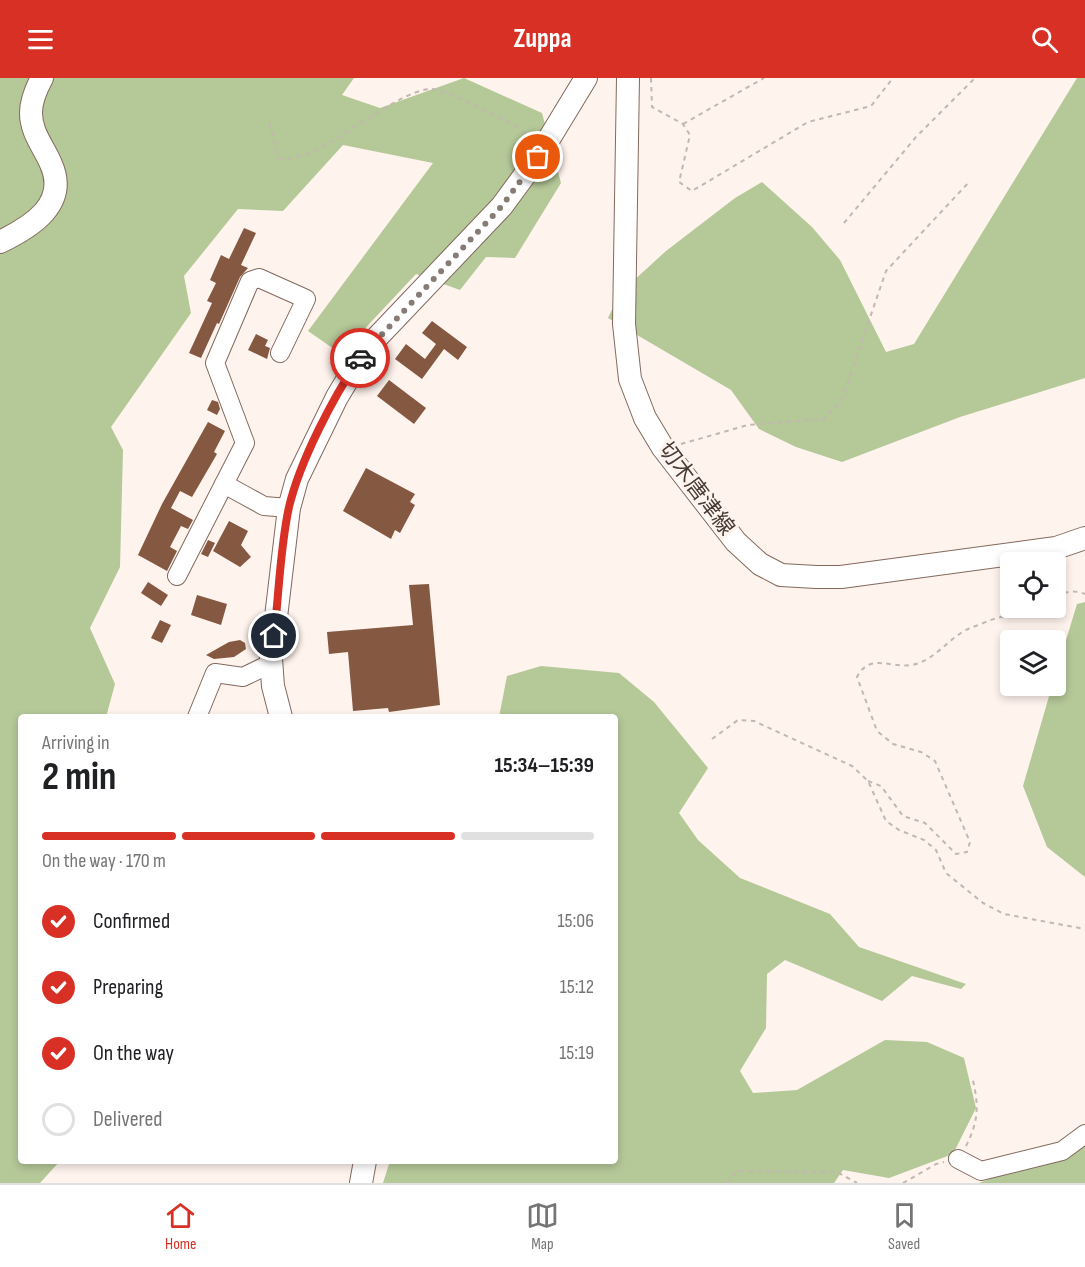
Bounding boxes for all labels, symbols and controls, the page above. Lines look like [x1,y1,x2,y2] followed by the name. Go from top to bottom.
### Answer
[24,23,57,56] icon: menu
[514,23,571,55] text: Zuppa
[1028,23,1061,56] icon: search
[512,131,563,182] pin
[521,140,554,173] icon: bag
[330,328,390,388] courier
[344,342,377,375] icon: car
[652,437,740,541] street label: 切木唐津線
[1000,552,1066,696] map controls
[1000,552,1066,618] button: locate
[248,610,299,661] pin
[257,619,290,652] icon: home
[1000,630,1066,696] button: layers
[42,731,110,755] text: Arriving in
[494,752,594,779] text: 15:34–15:39
[42,754,116,801] text: 2 min
[42,849,166,873] text: On the way · 170 m
[42,905,75,938] icon: check
[93,908,170,935] text: Confirmed
[558,909,594,933] text: 15:06
[42,971,75,1004] icon: check
[93,974,163,1001] text: Preparing
[560,975,594,999] text: 15:12
[42,1037,75,1070] icon: check
[93,1040,174,1067] text: On the way
[559,1041,594,1065] text: 15:19
[93,1106,162,1133] text: Delivered
[164,1199,197,1254] tab: Home
[526,1199,559,1254] tab: Map
[888,1199,921,1254] tab: Saved

